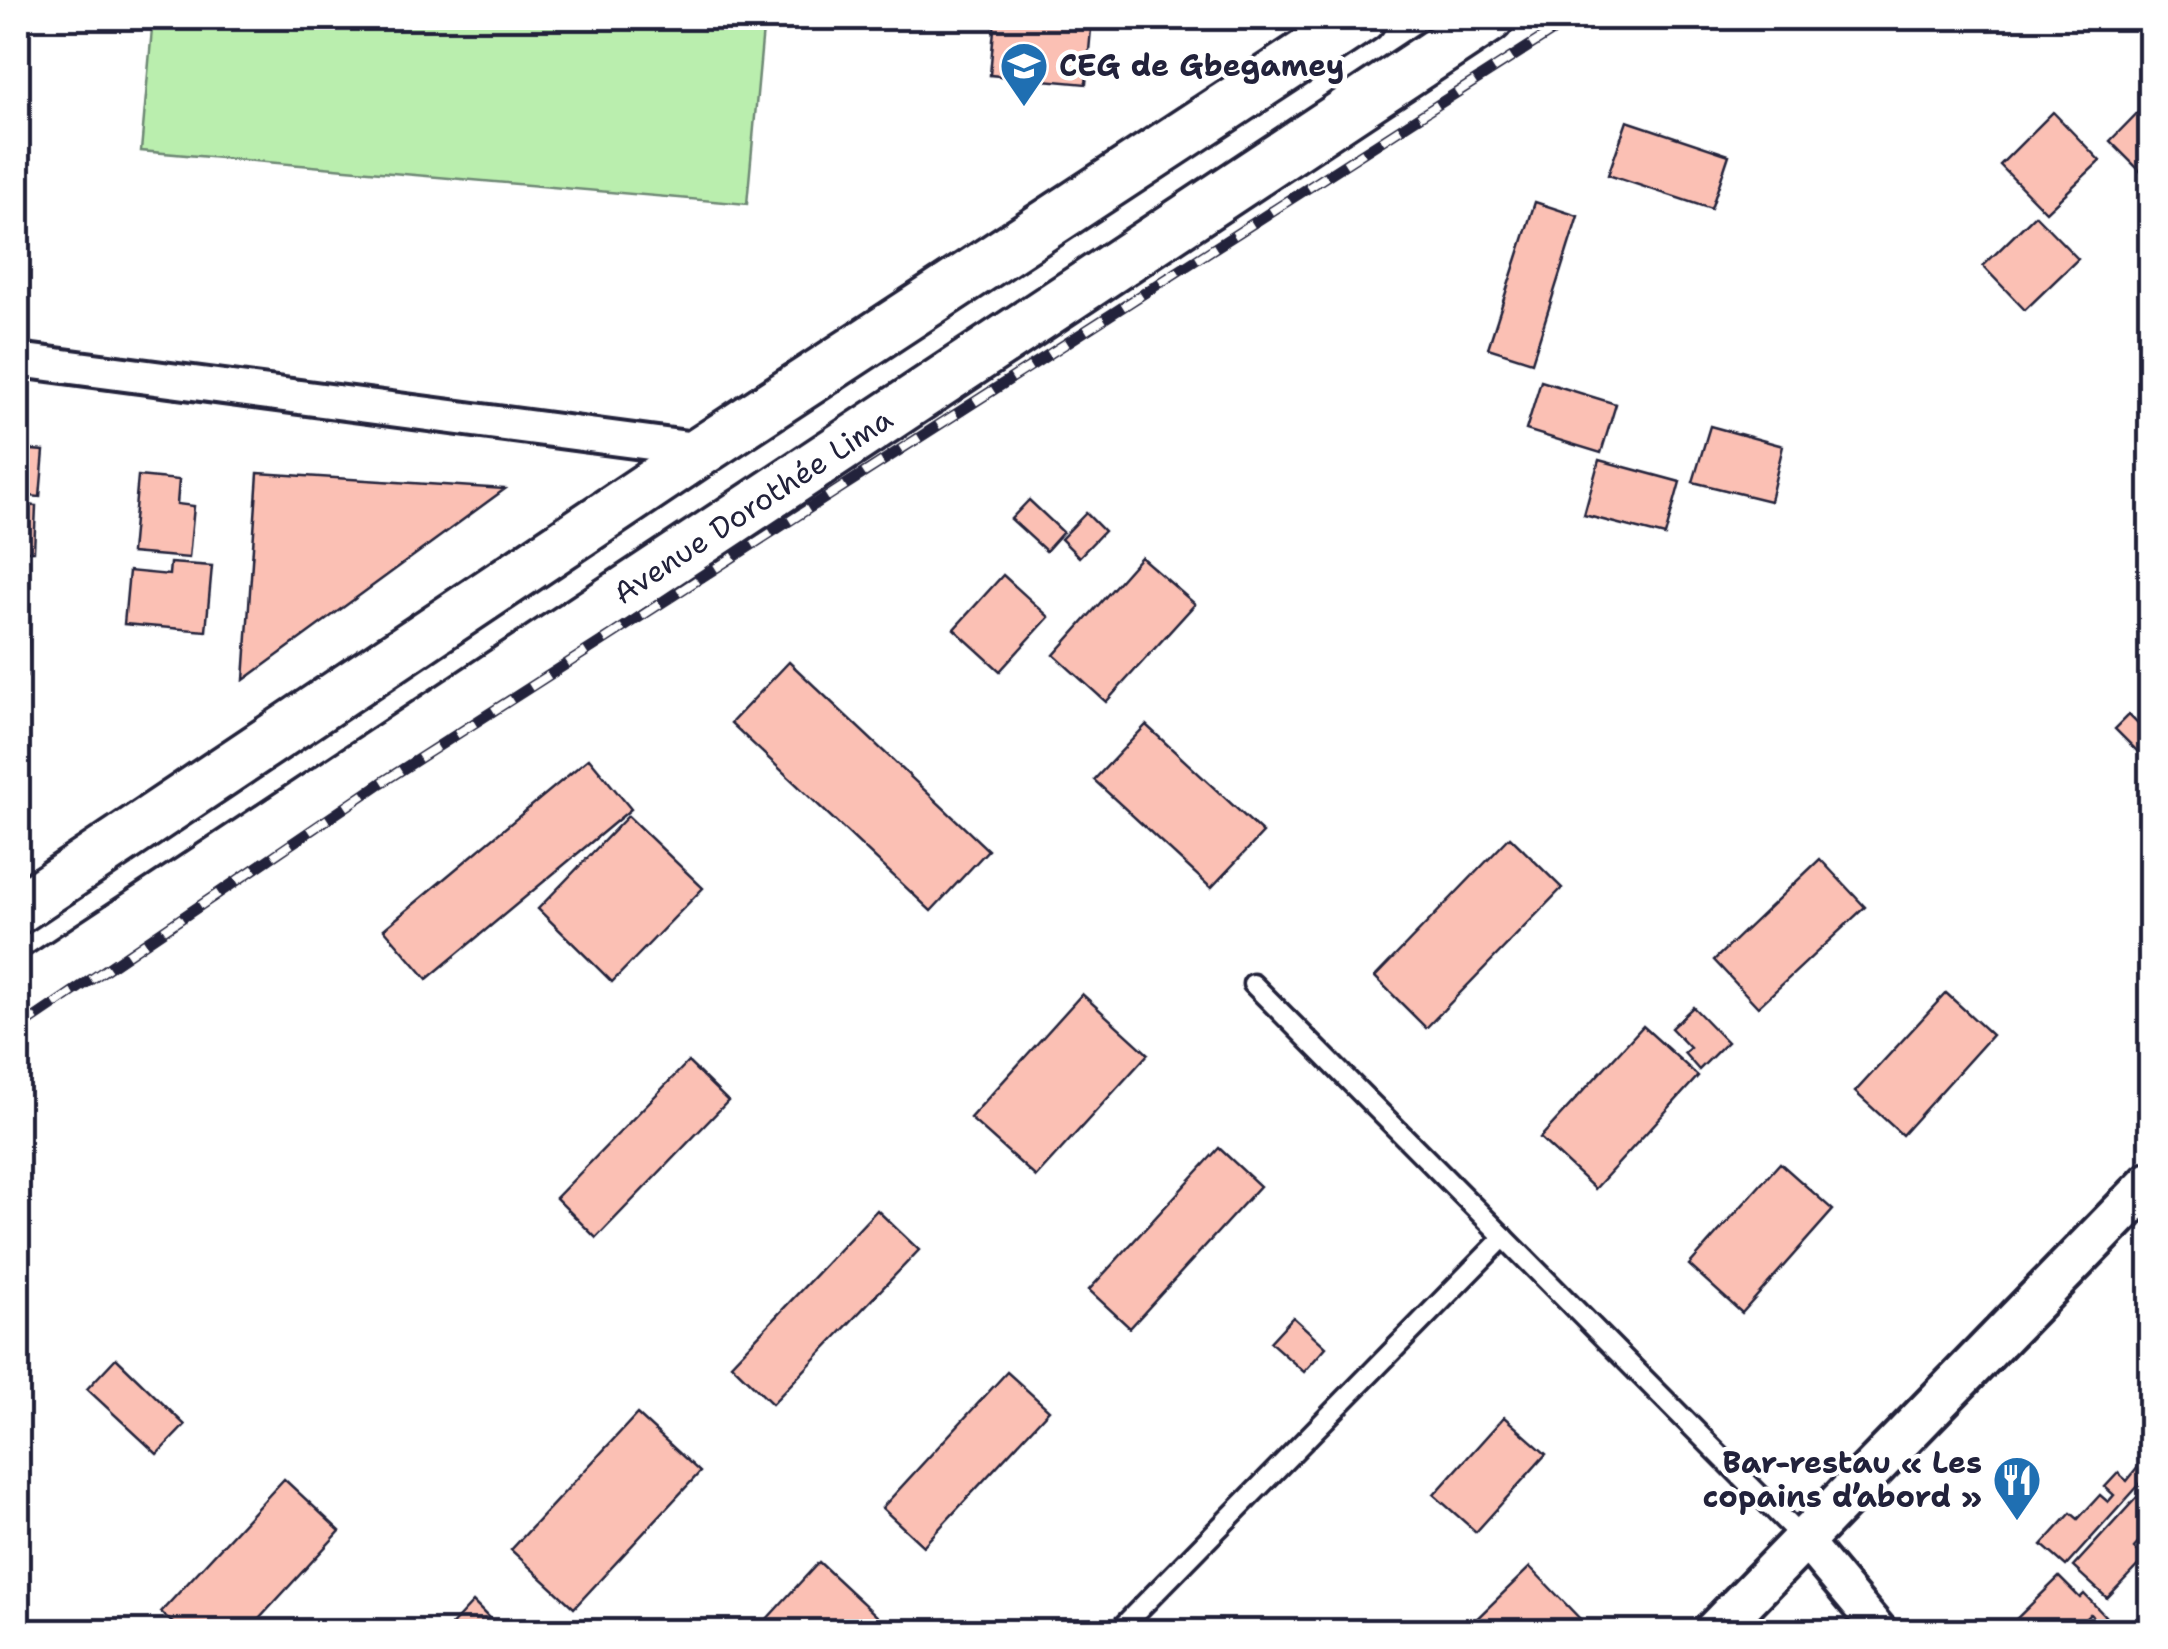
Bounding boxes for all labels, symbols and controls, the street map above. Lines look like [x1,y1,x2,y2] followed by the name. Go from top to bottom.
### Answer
[998,40,1050,108] school or university icon: CEG de Gbegamey
[1059,45,1344,86] place label: CEG de Gbegamey
[605,398,901,613] street label: Avenue Dorothée Lima
[1703,1442,1982,1517] place label: Bar-restau « Les copains d’abord »
[1991,1454,2043,1522] restaurant icon: Bar-restau « Les copains d’abord »

